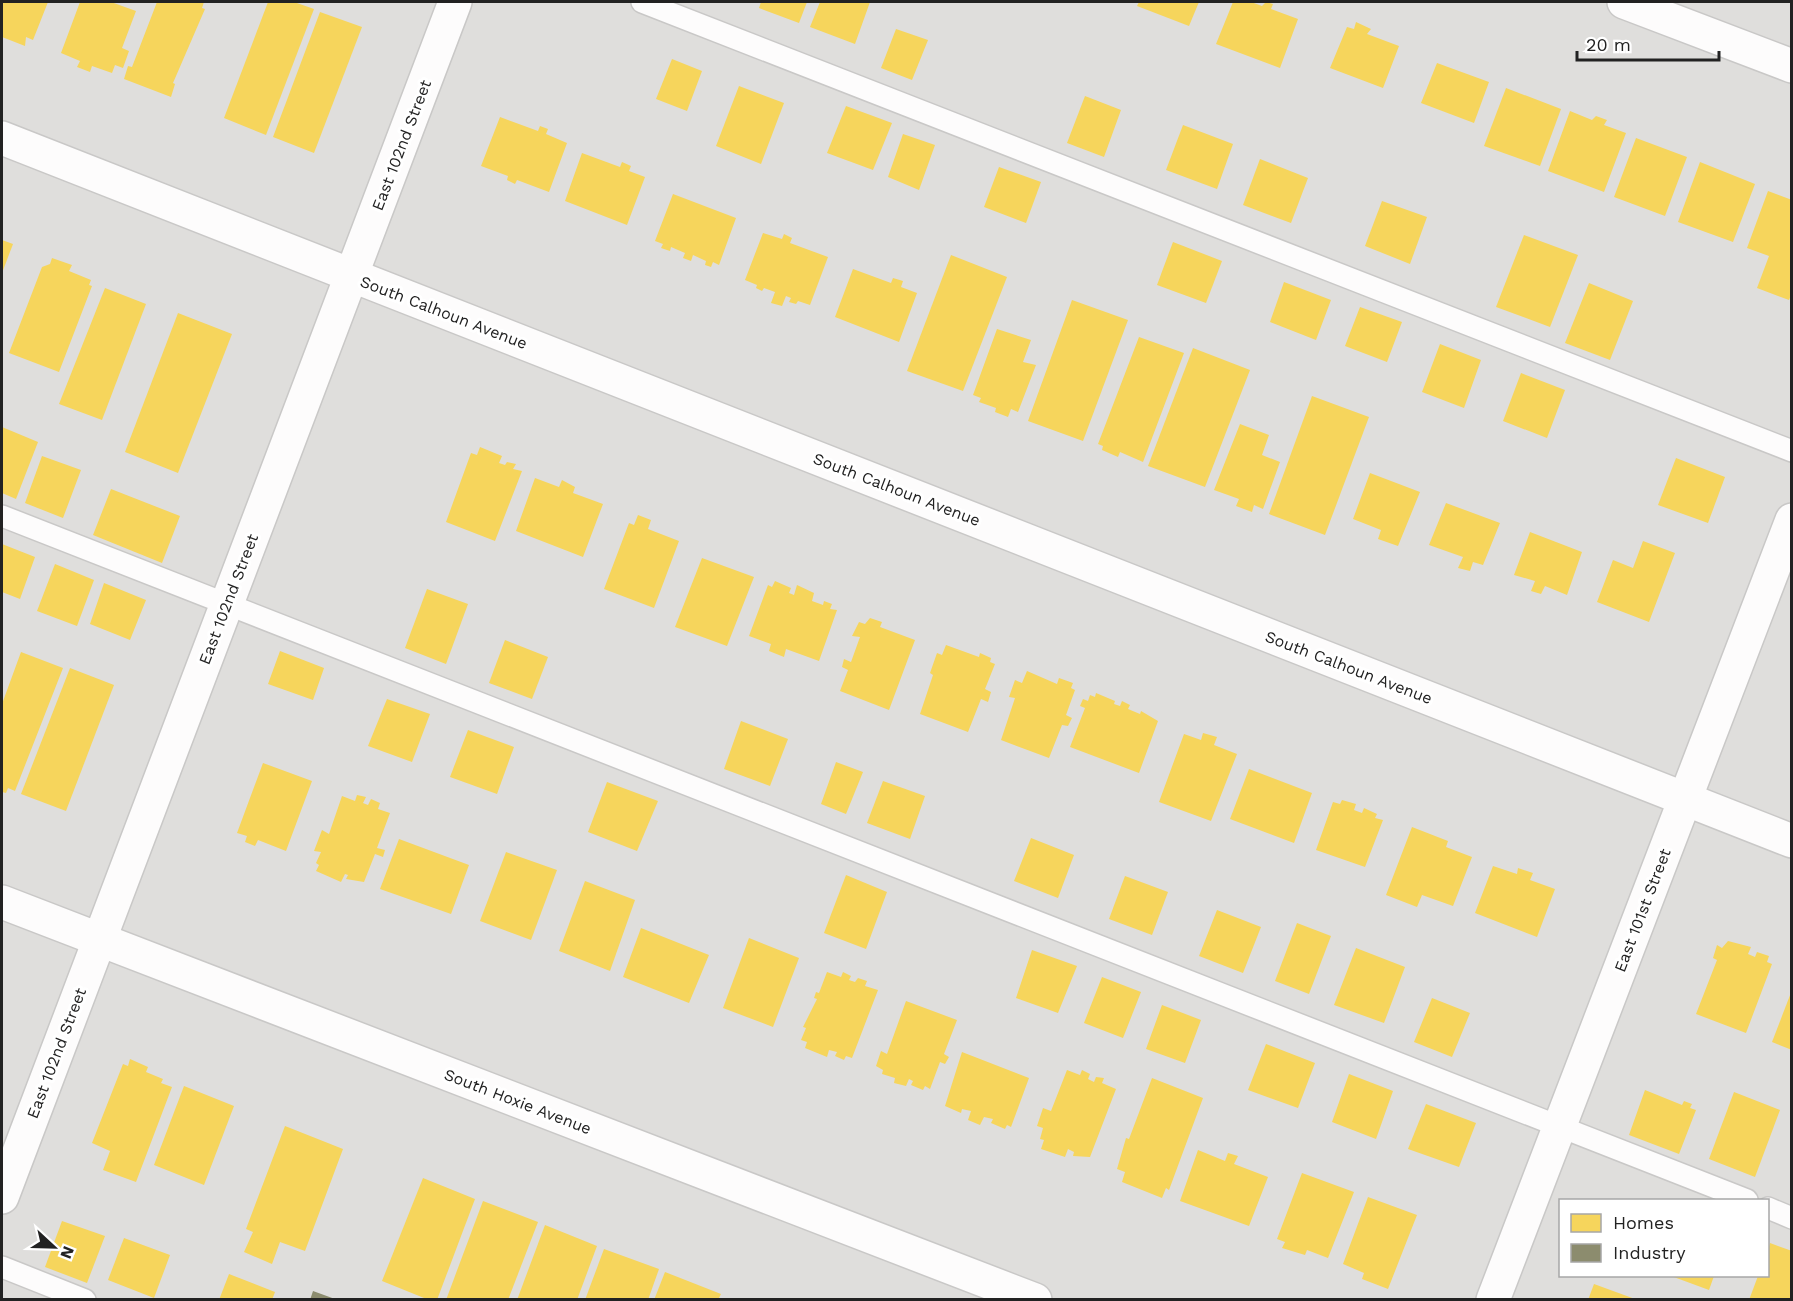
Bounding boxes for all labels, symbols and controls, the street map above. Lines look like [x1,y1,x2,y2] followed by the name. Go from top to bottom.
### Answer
[1577,24,1720,62] scale bar
[1586,34,1631,55] text: 20 m
[368,77,435,213] street label: East 102nd Street
[358,272,530,353] street label: South Calhoun Avenue
[811,449,983,530] street label: South Calhoun Avenue
[195,531,262,667] street label: East 102nd Street
[1263,627,1435,708] street label: South Calhoun Avenue
[1610,845,1675,975] street label: East 101st Street
[23,985,90,1121] street label: East 102nd Street
[442,1065,594,1138] street label: South Hoxie Avenue
[1559,1199,1769,1277] legend
[1613,1212,1674,1233] text: Homes
[24,1217,84,1277] north arrow
[1613,1242,1686,1263] text: Industry
[56,1243,78,1261] text: N

